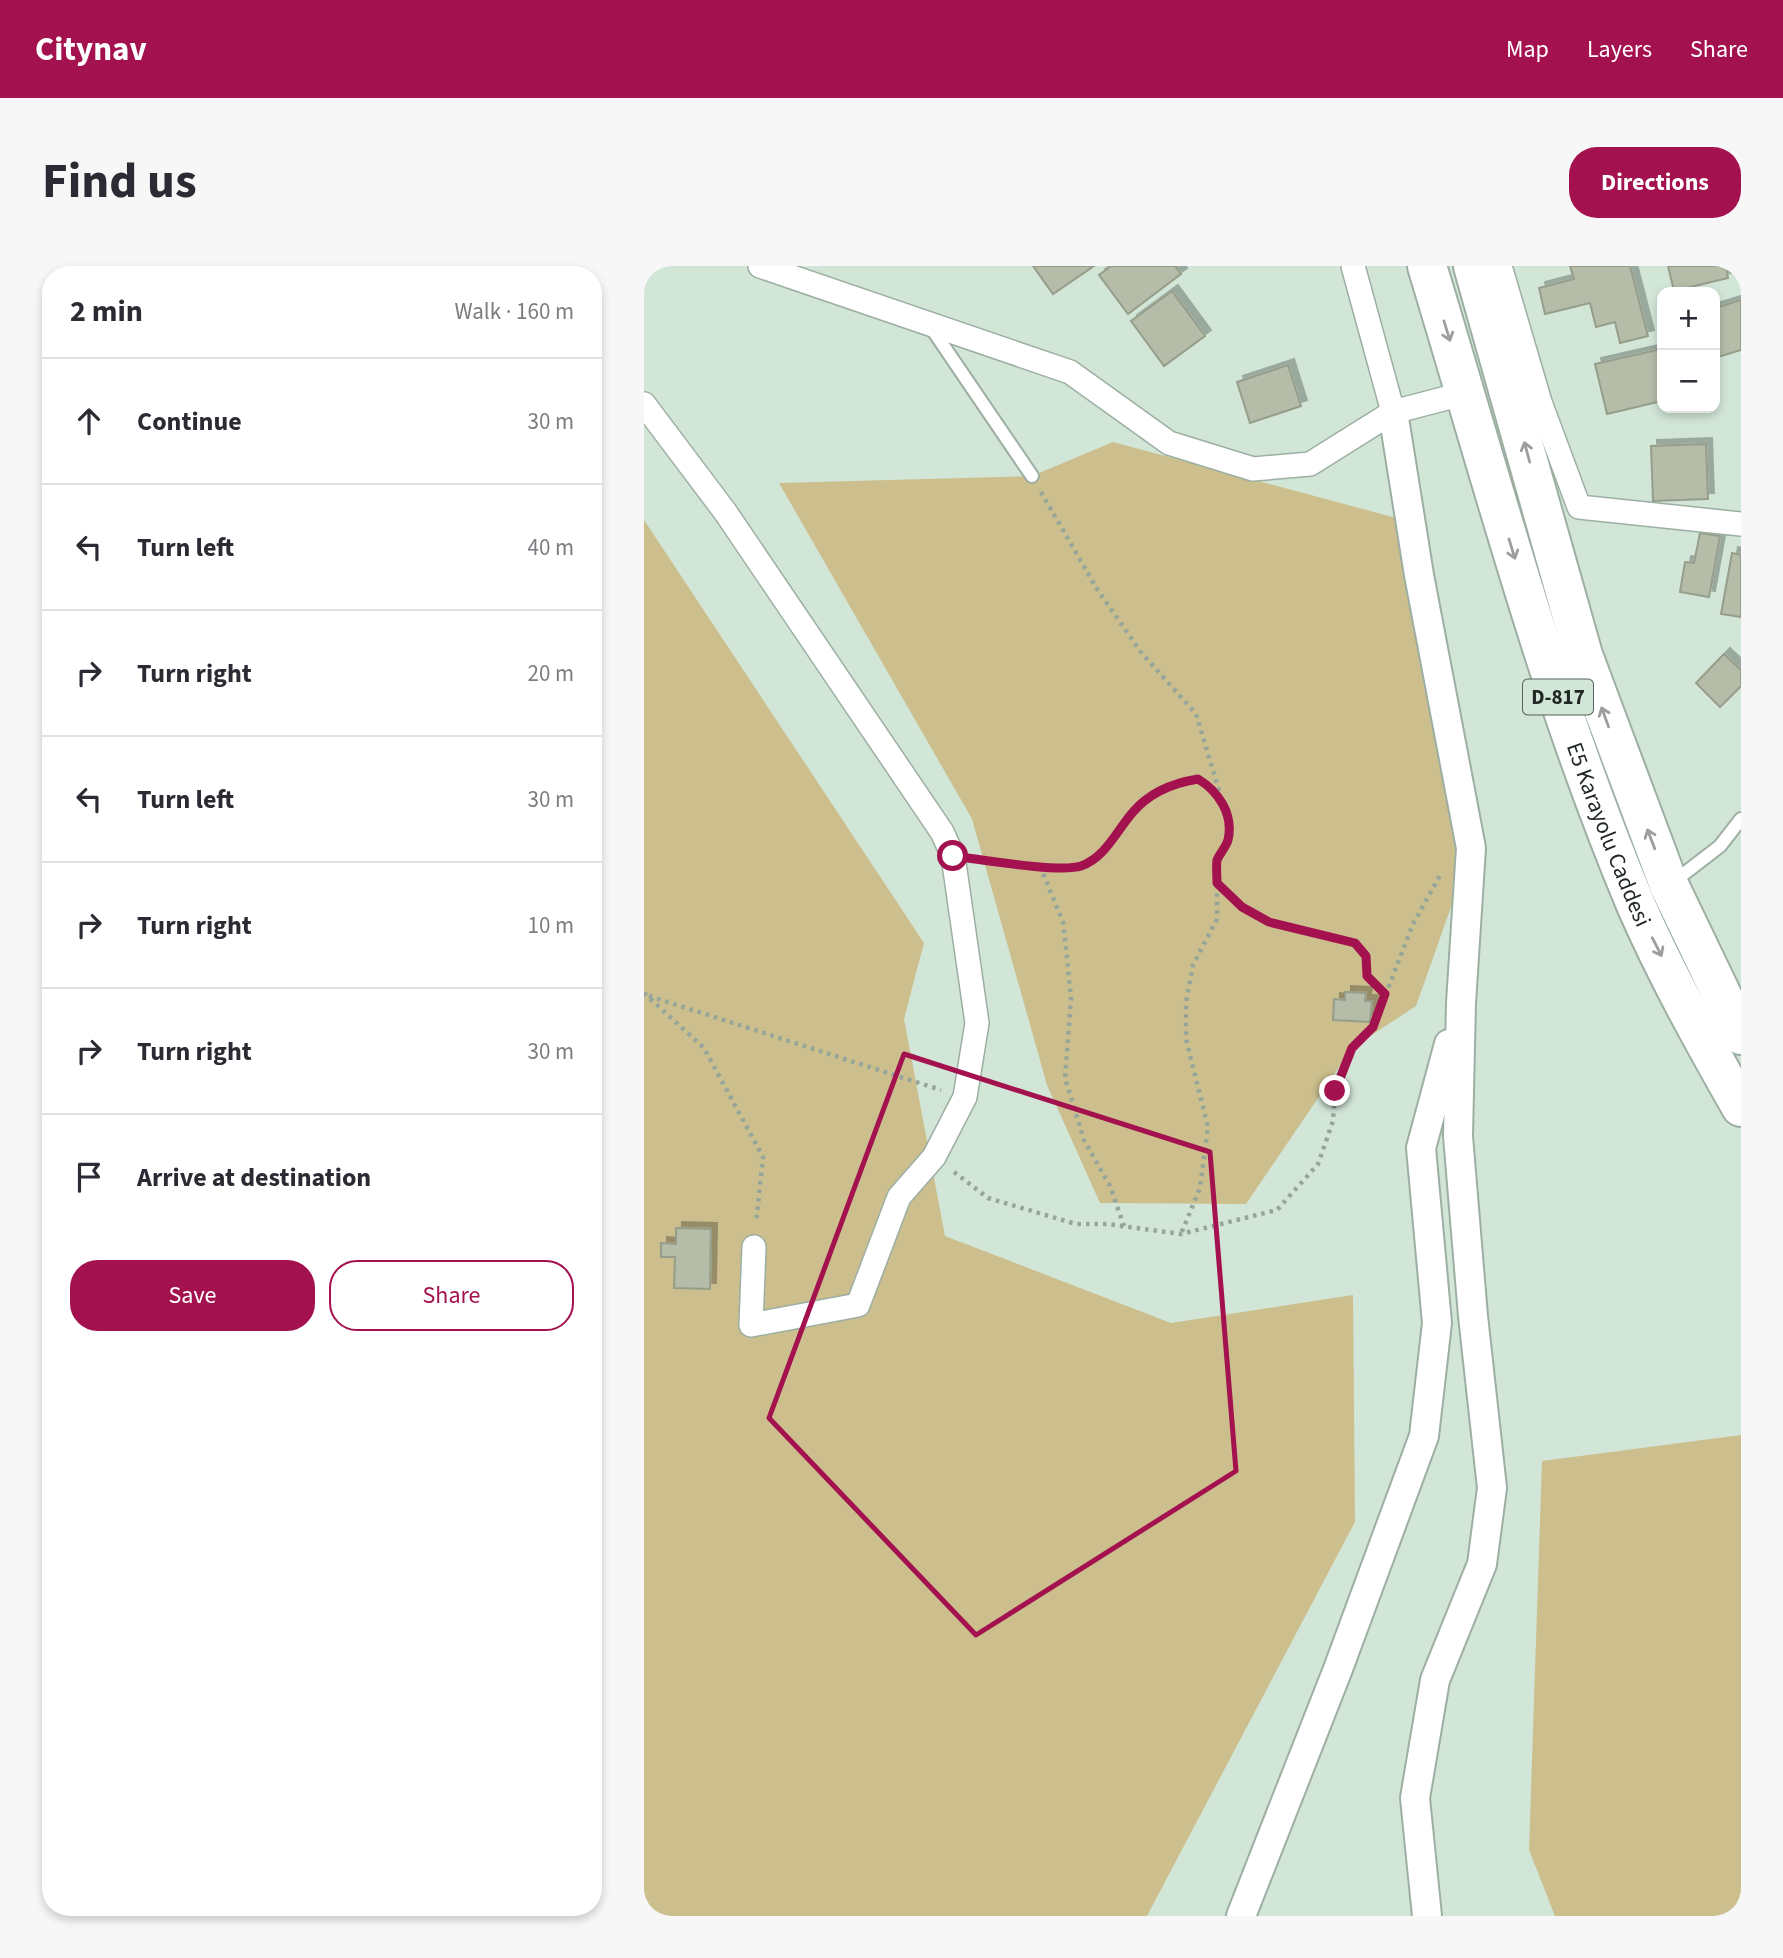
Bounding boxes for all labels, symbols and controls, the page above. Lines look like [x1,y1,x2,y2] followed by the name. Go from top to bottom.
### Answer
[35,26,147,73] text: Citynav
[1506,32,1549,67] text: Map
[1587,32,1652,67] text: Layers
[1690,32,1748,67] text: Share
[42,147,197,217] text: Find us
[1569,147,1741,218] button: Directions
[1657,287,1720,413] map controls
[1657,287,1720,350] button: +
[70,290,143,333] text: 2 min
[455,295,574,328] text: Walk · 160 m
[1442,320,1454,342] one-way arrow
[1657,350,1720,413] button: −
[70,402,108,440] icon: ahead
[137,403,242,440] text: Continue
[527,405,574,438] text: 30 m
[1519,441,1532,463] one-way arrow
[70,528,108,566] icon: left
[137,529,234,566] text: Turn left
[527,531,574,564] text: 40 m
[1507,538,1520,560] one-way arrow
[70,654,108,692] icon: right
[137,655,252,692] text: Turn right
[527,657,574,690] text: 20 m
[1523,680,1593,714] road number: D-817
[1598,706,1611,728] one-way arrow
[1558,738,1659,932] street label: E5 Karayolu Caddesi
[70,780,108,818] icon: left
[137,781,234,818] text: Turn left
[527,783,574,816] text: 30 m
[1644,829,1657,851] one-way arrow
[937,840,968,871] route start
[70,906,108,944] icon: right
[137,907,252,944] text: Turn right
[527,909,574,942] text: 10 m
[1650,936,1664,957] one-way arrow
[70,1032,108,1070] icon: right
[137,1033,252,1070] text: Turn right
[527,1035,574,1068] text: 30 m
[1319,1075,1350,1106] route end
[70,1158,108,1196] icon: arrive
[137,1159,371,1196] text: Arrive at destination
[70,1260,315,1331] button: Save
[329,1260,574,1331] button: Share

